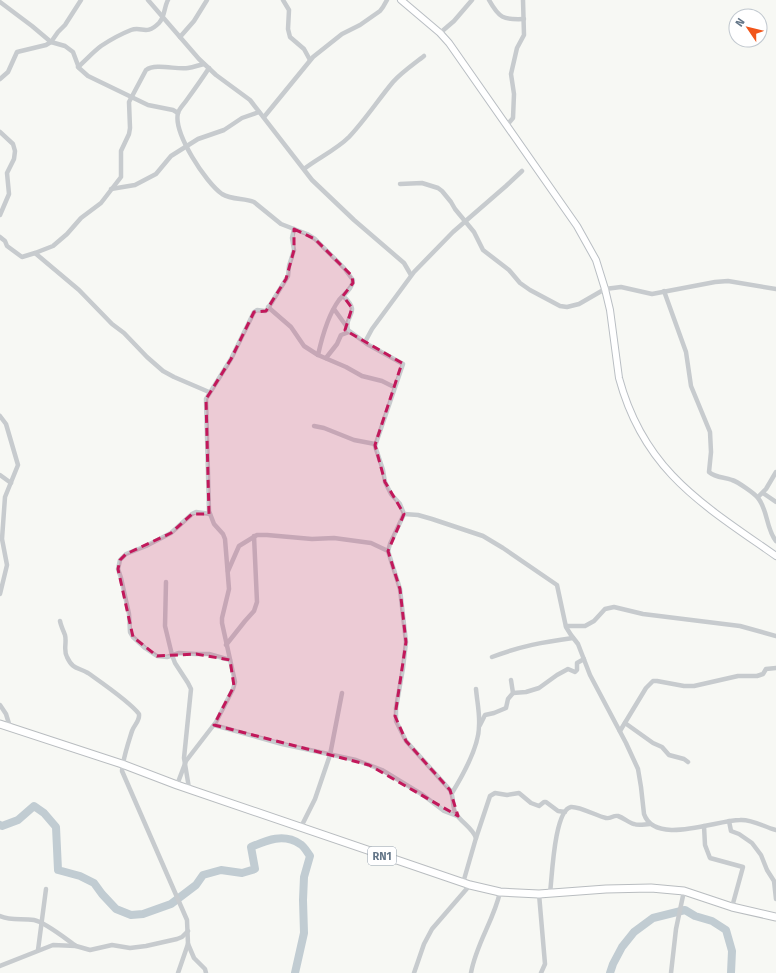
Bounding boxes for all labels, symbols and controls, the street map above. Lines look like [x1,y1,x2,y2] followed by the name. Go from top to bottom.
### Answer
[728,8,768,48] north arrow
[733,16,748,29] text: N
[368,847,396,865] road number: RN1

